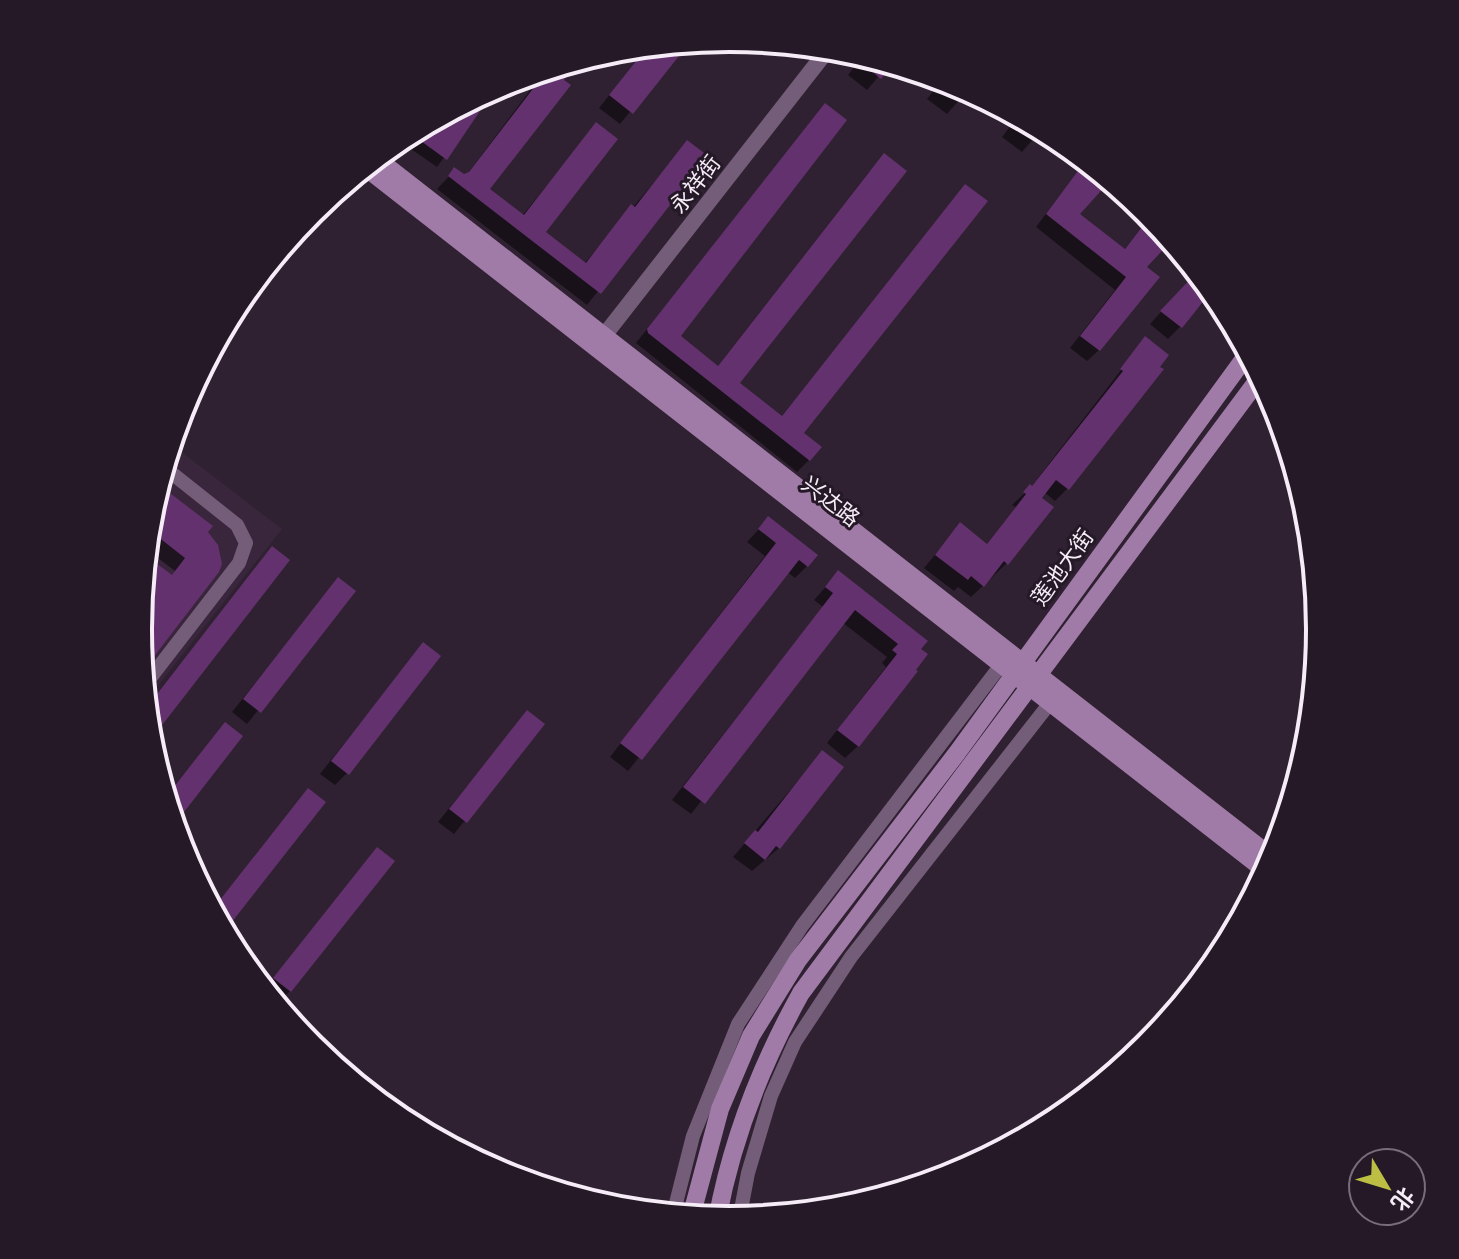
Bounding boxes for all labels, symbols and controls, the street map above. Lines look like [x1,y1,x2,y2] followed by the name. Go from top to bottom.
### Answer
[664,149,726,219] street label: 永祥街
[796,470,866,532] street label: 兴达路
[1025,523,1099,611] street label: 莲池大街
[1347,1147,1427,1227] north arrow
[1385,1182,1421,1217] text: 北

